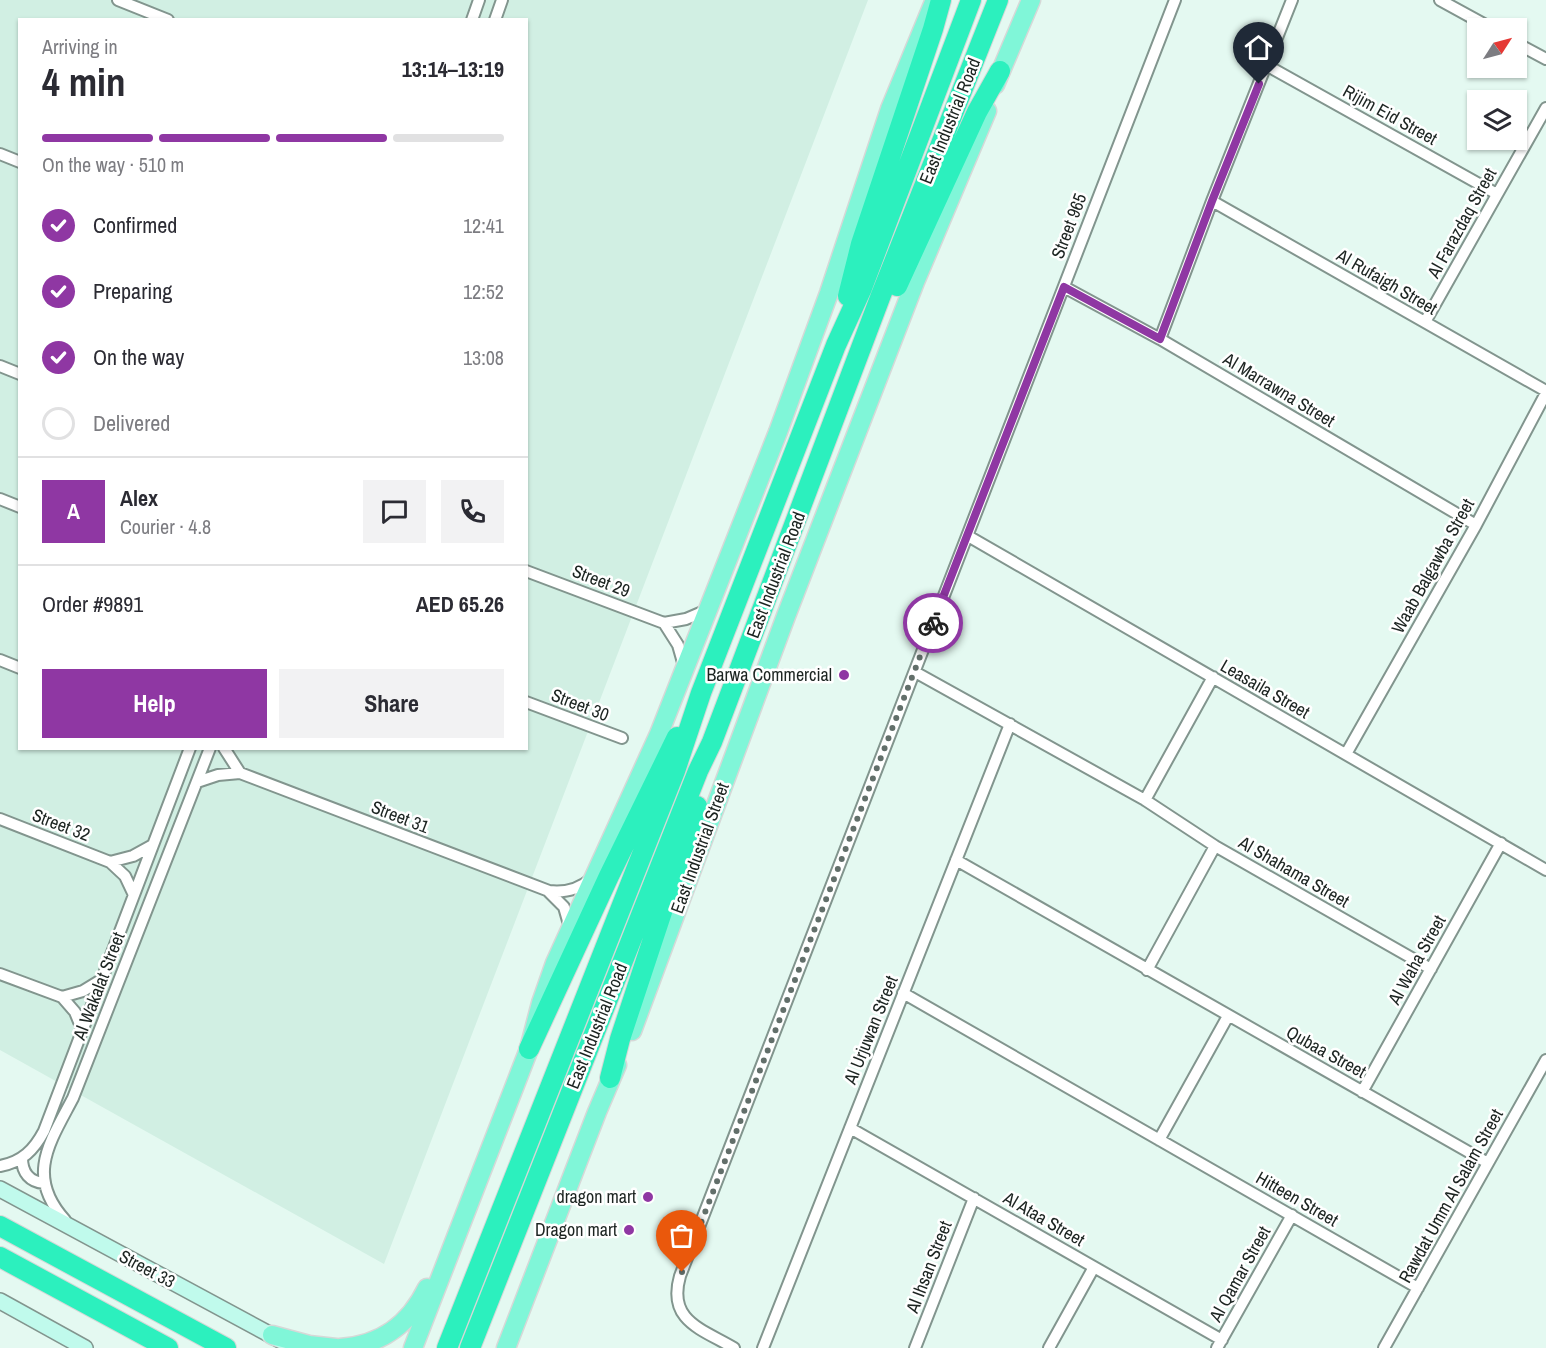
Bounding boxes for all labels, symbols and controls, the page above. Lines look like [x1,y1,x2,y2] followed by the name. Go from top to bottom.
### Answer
[1467,18,1527,78] north arrow
[1467,18,1527,150] map controls
[1233,22,1284,84] pin
[1242,31,1275,64] icon: home
[42,33,118,60] text: Arriving in
[402,54,504,84] text: 13:14–13:19
[913,54,986,188] street label: East Industrial Road
[42,56,126,108] text: 4 min
[1339,78,1442,151] street label: Rijim Eid Street
[1467,90,1527,150] button: layers
[42,151,184,178] text: On the way · 510 m
[1420,163,1502,283] street label: Al Farazdaq Street
[1045,190,1092,262] street label: Street 965
[42,209,75,242] icon: check
[93,210,177,240] text: Confirmed
[463,212,504,239] text: 12:41
[1331,242,1442,320] street label: Al Rufaigh Street
[42,275,75,308] icon: check
[93,276,172,306] text: Preparing
[463,278,504,305] text: 12:52
[42,341,75,374] icon: check
[93,342,184,372] text: On the way
[463,344,504,371] text: 13:08
[1218,346,1340,433] street label: Al Marrawna Street
[93,408,170,438] text: Delivered
[363,480,426,543] button: chat
[441,480,504,543] button: phone
[120,483,158,513] text: Alex
[1385,494,1480,638] street label: Waab Balgawba Street
[67,496,80,526] text: A
[740,508,811,642] street label: East Industrial Road
[120,513,211,540] text: Courier · 4.8
[569,558,634,603] street label: Street 29
[42,589,143,619] text: Order #9891
[416,589,504,619] text: AED 65.26
[903,593,963,653] courier
[917,607,950,640] icon: bike
[1216,653,1314,724] street label: Leasaila Street
[707,662,832,687] place label: Barwa Commercial
[837,668,851,682] marker: Barwa Commercial
[42,669,267,738] button: Help
[279,669,504,738] button: Share
[548,682,613,727] street label: Street 30
[664,779,735,917] street label: East Industrial Street
[368,794,433,839] street label: Street 31
[29,802,94,847] street label: Street 32
[1233,829,1354,913] street label: Al Shahama Street
[1381,911,1451,1010] street label: Al Waha Street
[66,928,131,1044] street label: Al Wakalat Street
[560,959,633,1093] street label: East Industrial Road
[837,972,904,1089] street label: Al Urjuwan Street
[1282,1019,1371,1084] street label: Qubaa Street
[1392,1104,1509,1287] street label: Rawdat Umm Al Salam Street
[1252,1165,1343,1232] street label: Hitteen Street
[556,1184,636,1209] place label: dragon mart
[998,1185,1090,1252] street label: Al Ataa Street
[641,1190,655,1204] marker: dragon mart
[656,1210,707,1272] pin
[535,1217,617,1242] place label: Dragon mart
[899,1217,958,1317] street label: Al Ihsan Street
[665,1219,698,1252] icon: bag
[1202,1221,1276,1327] street label: Al Qamar Street
[622,1223,636,1237] marker: Dragon mart
[115,1243,180,1294] street label: Street 33

